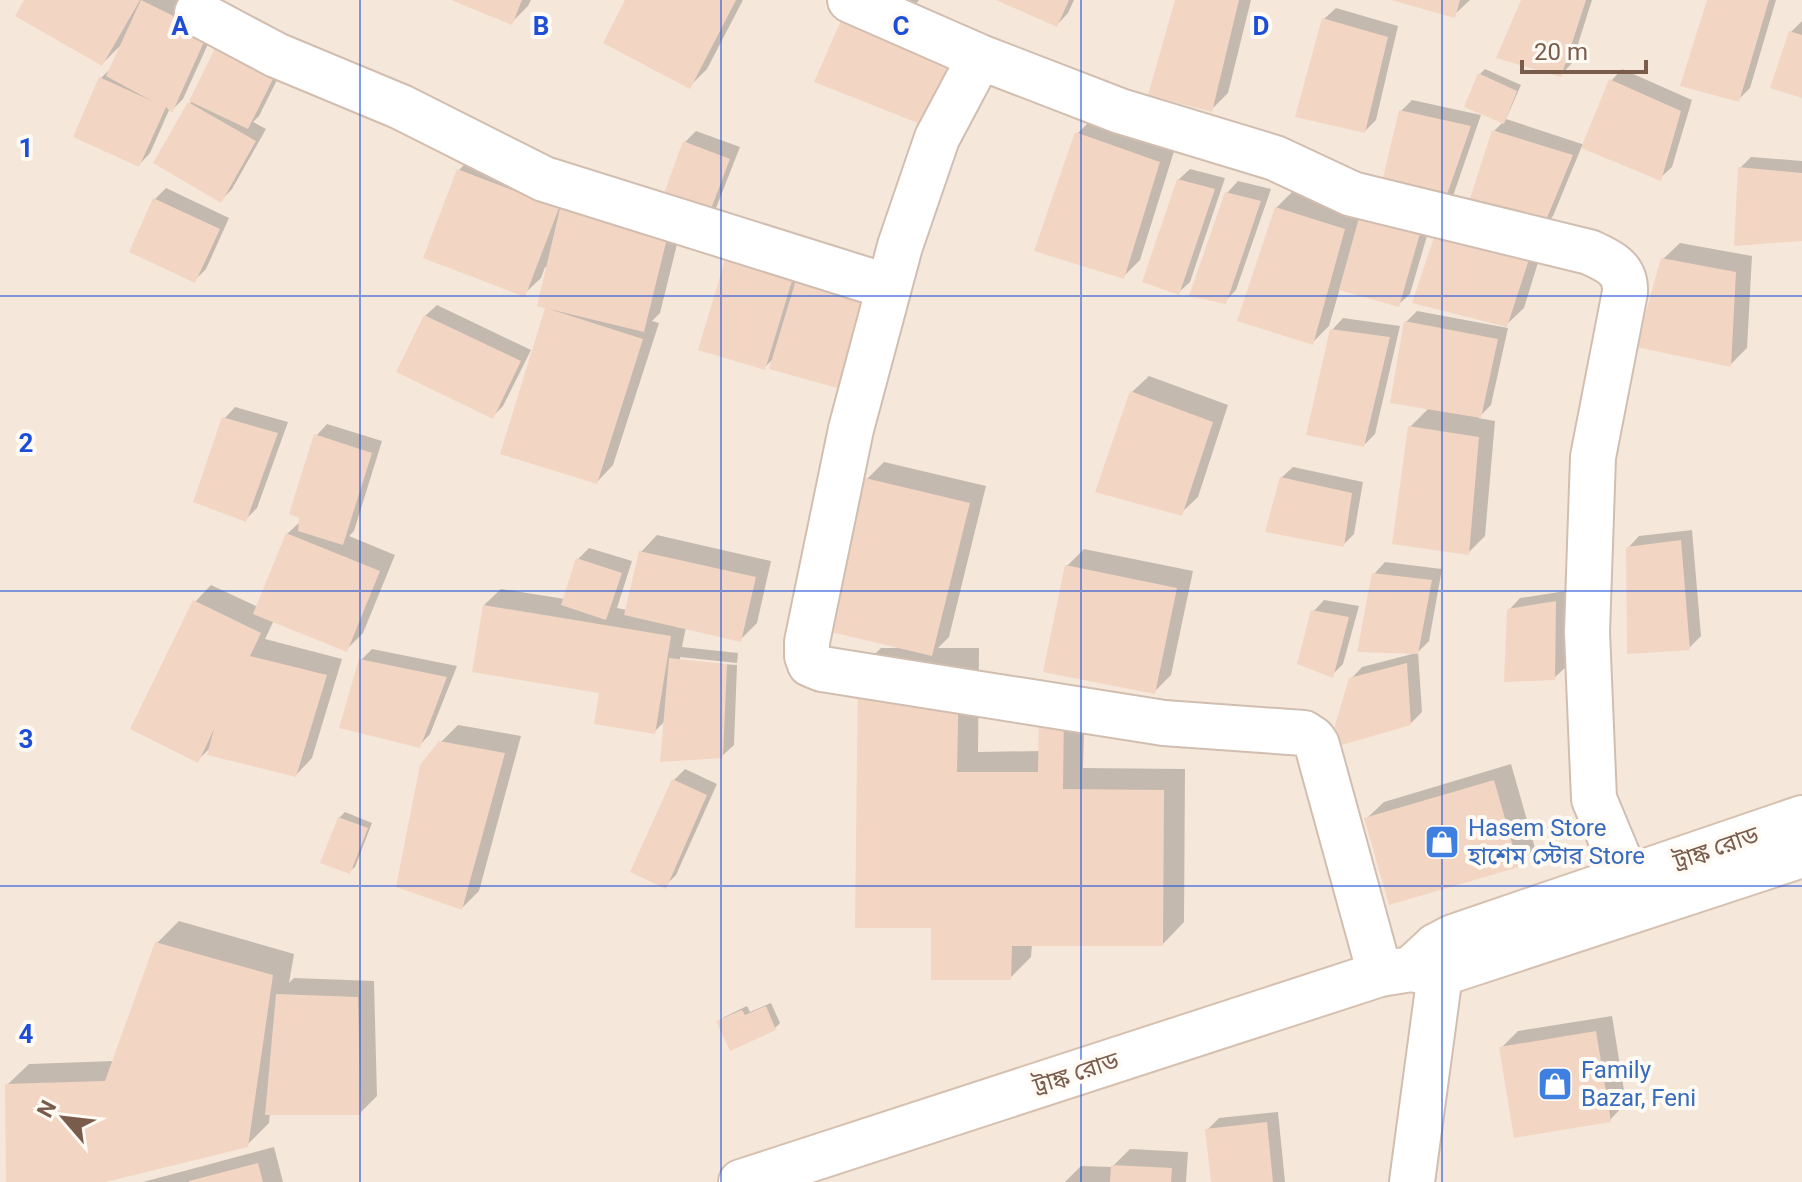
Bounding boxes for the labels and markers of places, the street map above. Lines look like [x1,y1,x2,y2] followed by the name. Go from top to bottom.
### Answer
[1467,814,1645,870] place label: Hasem Store হাশেম স্টোর Store
[1423,823,1461,861] shop icon: Hasem Store হাশেম স্টোর Store
[1581,1056,1696,1112] place label: Family Bazar, Feni
[1536,1065,1574,1103] shop icon: Family Bazar, Feni

